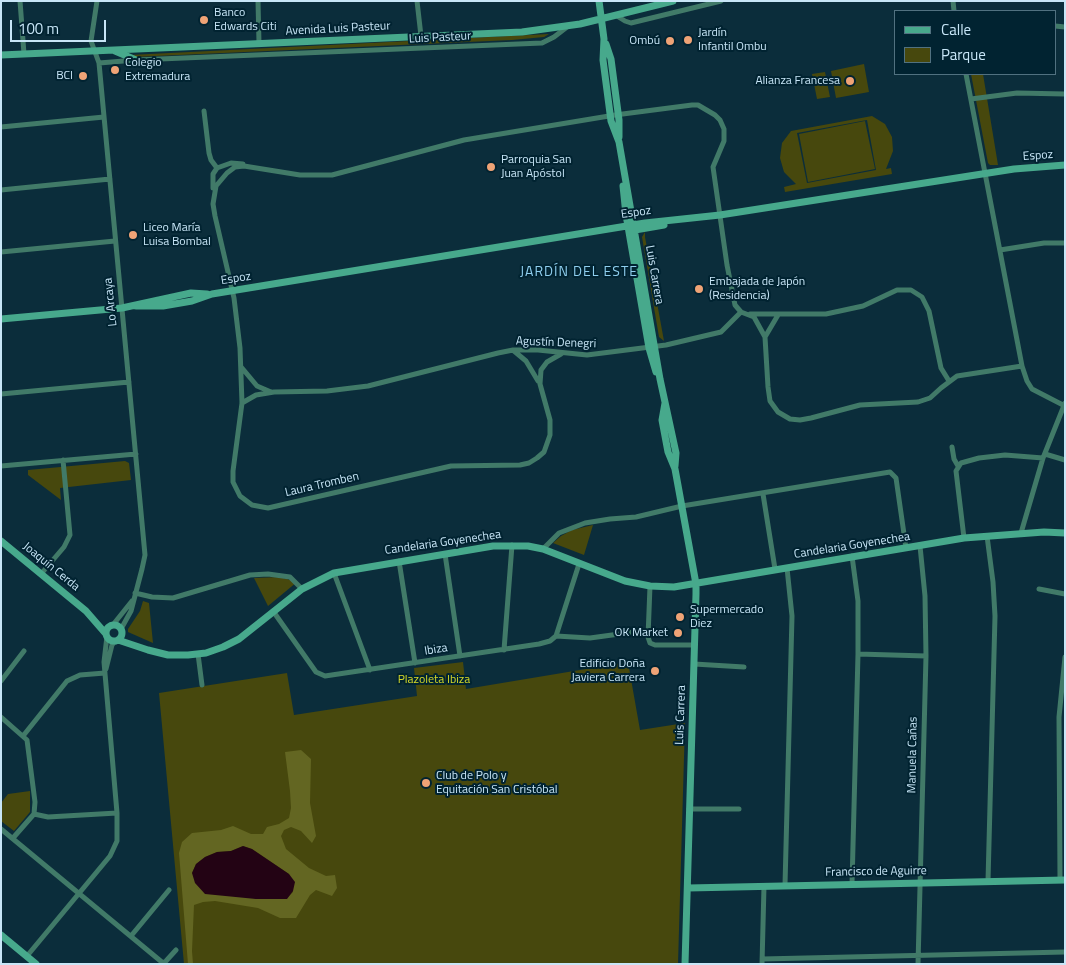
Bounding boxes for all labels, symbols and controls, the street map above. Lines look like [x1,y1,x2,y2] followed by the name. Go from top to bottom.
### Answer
[214,6,277,34] place label: Banco Edwards Citi
[12,10,109,42] scale bar
[894,10,1056,75] legend
[198,14,210,26] marker: Banco Edwards Citi
[18,17,59,40] text: 100 m
[941,18,971,41] text: Calle
[285,19,391,39] street label: Avenida Luis Pasteur
[698,26,767,54] place label: Jardín Infantil Ombu
[408,29,472,47] street label: Luis Pasteur
[629,34,660,48] place label: Ombú
[682,34,694,46] marker: Jardín Infantil Ombu
[664,35,676,47] marker: Ombú
[941,43,986,66] text: Parque
[125,56,190,84] place label: Colegio Extremadura
[109,64,121,76] marker: Colegio Extremadura
[56,69,73,83] place label: BCI
[77,70,89,82] marker: BCI
[755,74,840,88] place label: Alianza Francesa
[844,75,856,87] marker: Alianza Francesa
[1022,148,1054,164] street label: Espoz
[501,153,572,181] place label: Parroquia San Juan Apóstol
[485,161,497,173] marker: Parroquia San Juan Apóstol
[620,204,652,222] street label: Espoz
[143,221,211,249] place label: Liceo María Luisa Bombal
[127,229,139,241] marker: Liceo María Luisa Bombal
[642,244,666,306] street label: Luis Carrera
[518,265,640,281] district label: JARDÍN DEL ESTE
[220,270,252,288] street label: Espoz
[709,275,805,303] place label: Embajada de Japón (Residencia)
[101,277,121,327] street label: Lo Arcaya
[693,283,705,295] marker: Embajada de Japón (Residencia)
[516,334,596,352] street label: Agustín Denegri
[284,470,360,500] street label: Laura Tromben
[384,528,502,558] street label: Candelaria Goyenechea
[793,530,911,562] street label: Candelaria Goyenechea
[20,540,82,594] street label: Joaquín Cerda
[690,603,763,631] place label: Supermercado Diez
[674,611,686,623] marker: Supermercado Diez
[615,626,668,640] place label: OK Market
[672,627,684,639] marker: OK Market
[423,641,449,659] street label: Ibiza
[571,657,645,685] place label: Edificio Doña Javiera Carrera
[649,665,661,677] marker: Edificio Doña Javiera Carrera
[398,673,470,687] park label: Plazoleta Ibiza
[673,685,689,745] street label: Luis Carrera
[905,716,921,794] street label: Manuela Cañas
[436,769,557,797] place label: Club de Polo y Equitación San Cristóbal
[420,777,432,789] marker: Club de Polo y Equitación San Cristóbal
[825,864,927,880] street label: Francisco de Aguirre

